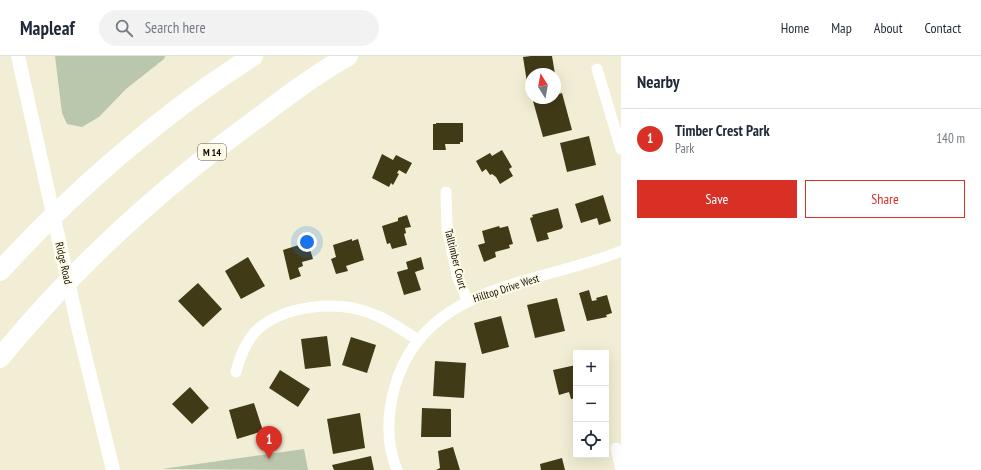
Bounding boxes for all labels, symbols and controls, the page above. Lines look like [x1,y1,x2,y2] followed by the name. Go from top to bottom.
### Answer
[99,10,379,46] search box
[20,16,75,40] text: Mapleaf
[113,17,135,39] icon: search
[145,18,206,37] text: Search here
[781,19,809,37] text: Home
[831,19,852,37] text: Map
[874,19,903,37] text: About
[925,19,961,37] text: Contact
[525,68,561,104] north arrow
[637,71,680,93] text: Nearby
[675,121,770,140] text: Timber Crest Park
[647,130,653,147] text: 1
[936,130,965,147] text: 140 m
[675,140,694,157] text: Park
[198,144,226,160] road number: M 14
[637,180,797,218] button: Save
[805,180,965,218] button: Share
[442,228,470,290] street label: Talltimber Court
[297,232,317,252] your location
[52,241,76,286] street label: Ridge Road
[471,271,541,305] street label: Hilltop Drive West
[573,350,609,458] map controls
[573,350,609,386] button: +
[573,386,609,422] button: −
[573,422,609,458] button: locate
[256,426,282,459] pin: 1

